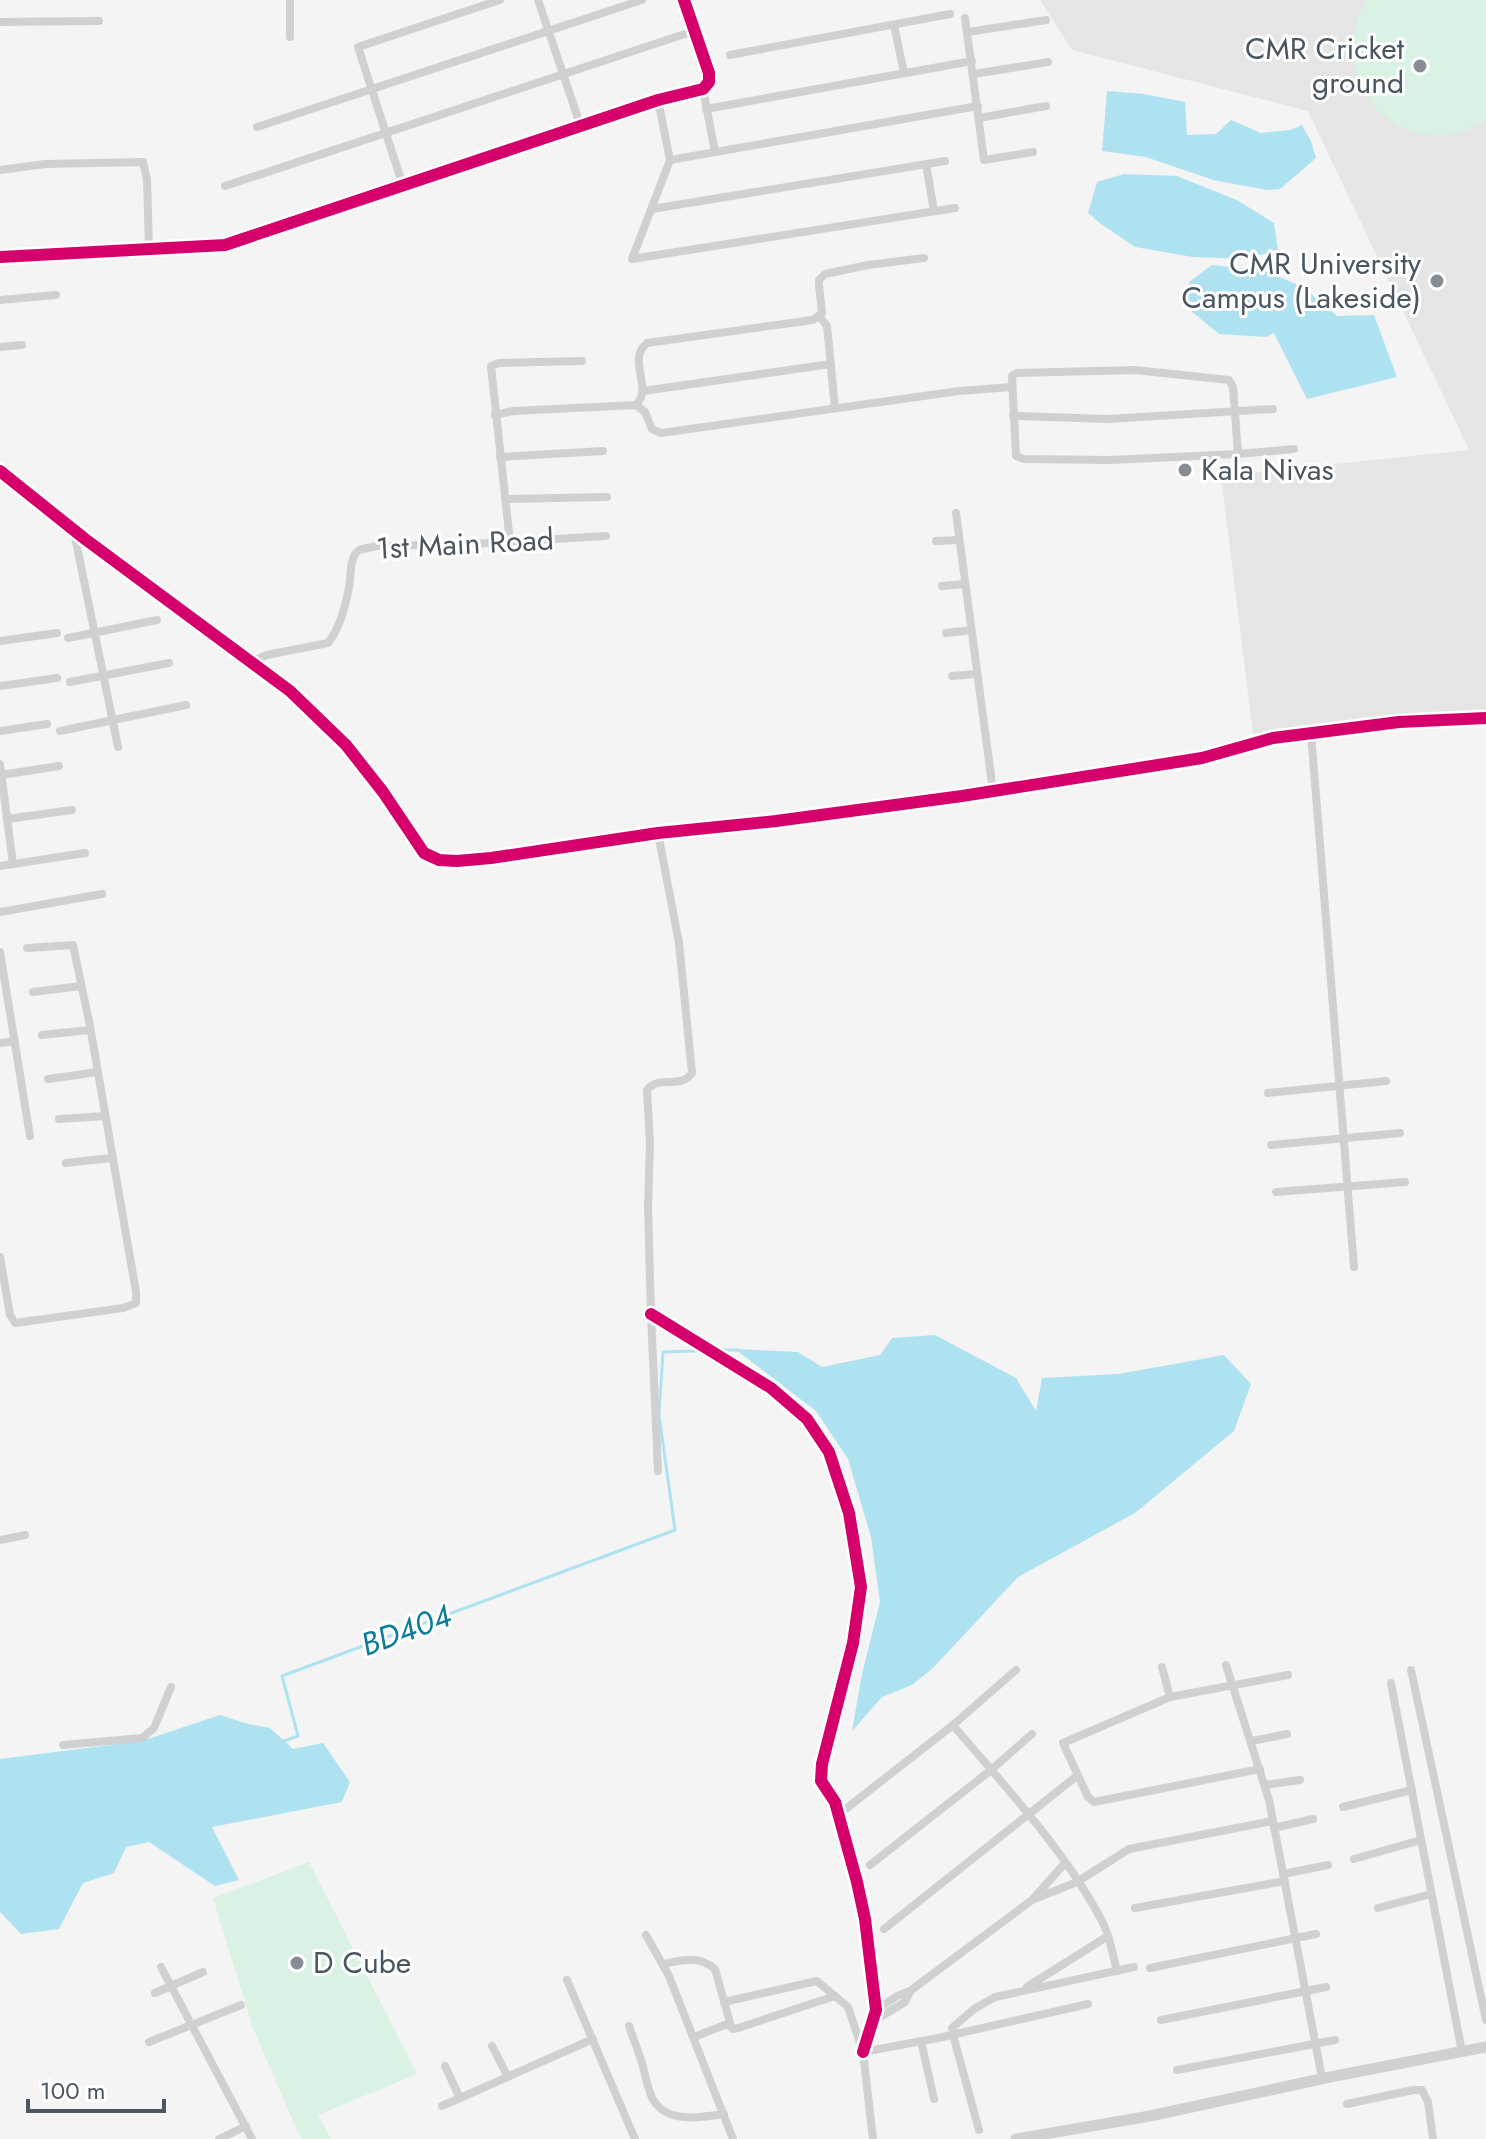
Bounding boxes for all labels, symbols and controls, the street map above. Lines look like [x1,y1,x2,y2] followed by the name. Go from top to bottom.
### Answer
[1245,27,1405,104] place label: CMR Cricket ground
[1411,57,1429,75] marker: CMR Cricket ground
[1182,242,1422,319] place label: CMR University Campus (Lakeside)
[1428,272,1446,290] marker: CMR University Campus (Lakeside)
[1201,448,1333,491] place label: Kala Nivas
[1176,461,1194,479] marker: Kala Nivas
[375,517,555,570] street label: 1st Main Road
[354,1592,458,1668] water label: BD404
[313,1941,411,1984] place label: D Cube
[288,1954,306,1972] marker: D Cube
[28,2063,164,2113] scale bar
[40,2073,106,2108] text: 100 m

